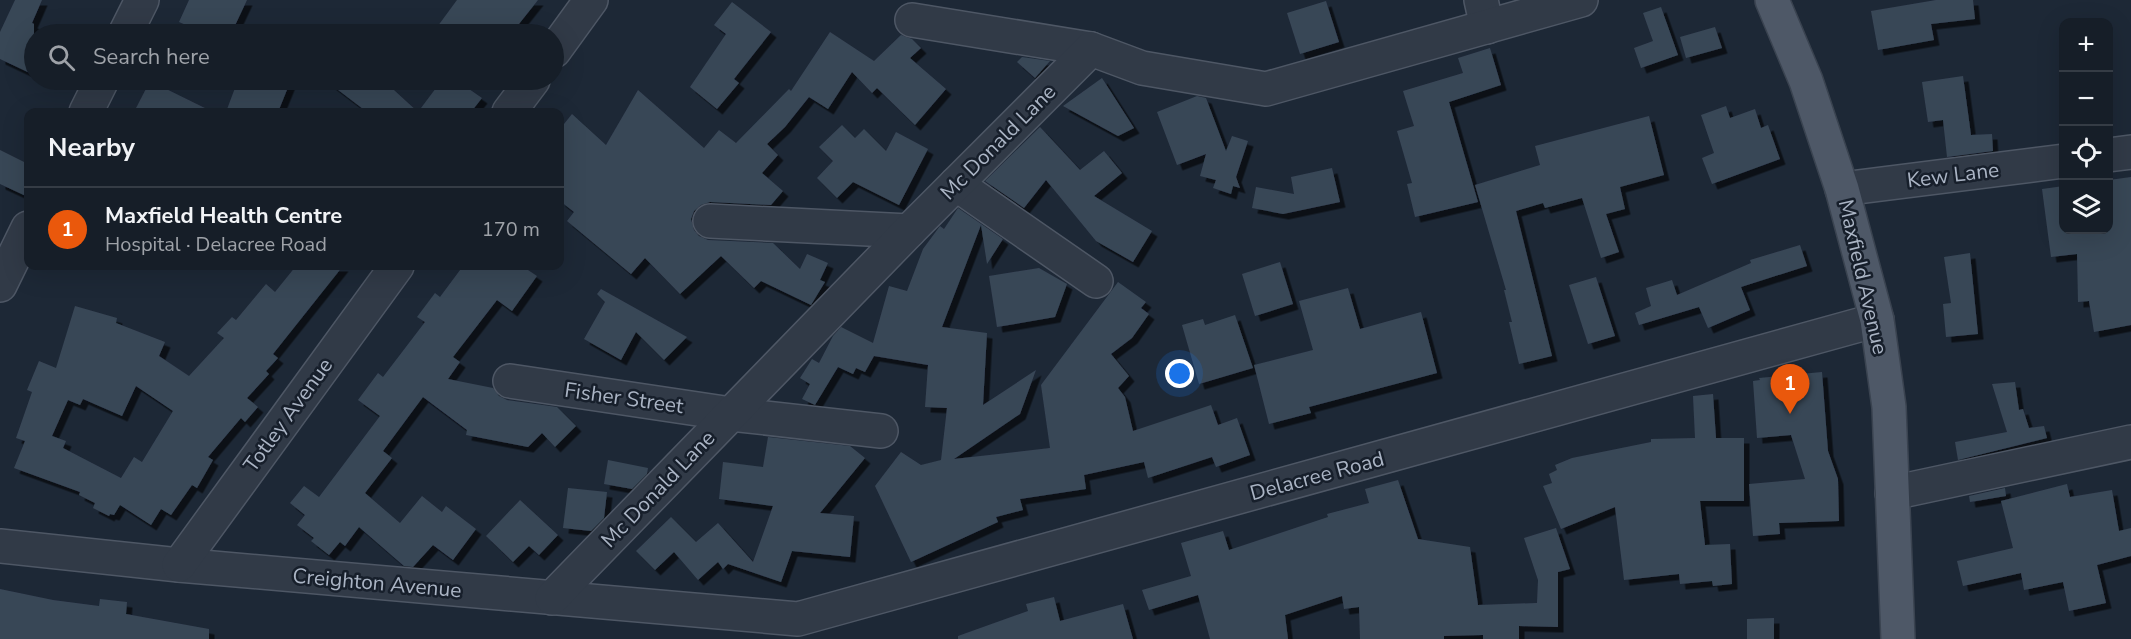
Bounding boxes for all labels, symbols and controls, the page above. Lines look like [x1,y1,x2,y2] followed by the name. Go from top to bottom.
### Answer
[2059,18,2113,234] map controls
[2059,18,2113,72] button: +
[24,24,564,90] search box
[45,41,78,74] icon: search
[93,42,210,72] text: Search here
[2059,72,2113,126] button: −
[934,78,1062,206] street label: Mc Donald Lane
[2059,126,2113,180] button: locate
[48,130,135,165] text: Nearby
[1905,155,2001,195] street label: Kew Lane
[2059,180,2113,234] button: layers
[1832,197,1894,357] street label: Maxfield Avenue
[105,201,342,231] text: Maxfield Health Centre
[62,216,74,243] text: 1
[482,216,540,243] text: 170 m
[105,231,327,258] text: Hospital · Delacree Road
[237,352,339,478] street label: Totley Avenue
[1165,359,1194,388] your location
[1770,364,1810,414] pin: 1
[563,376,686,420] street label: Fisher Street
[595,424,721,554] street label: Mc Donald Lane
[1247,445,1387,507] street label: Delacree Road
[291,562,463,604] street label: Creighton Avenue

